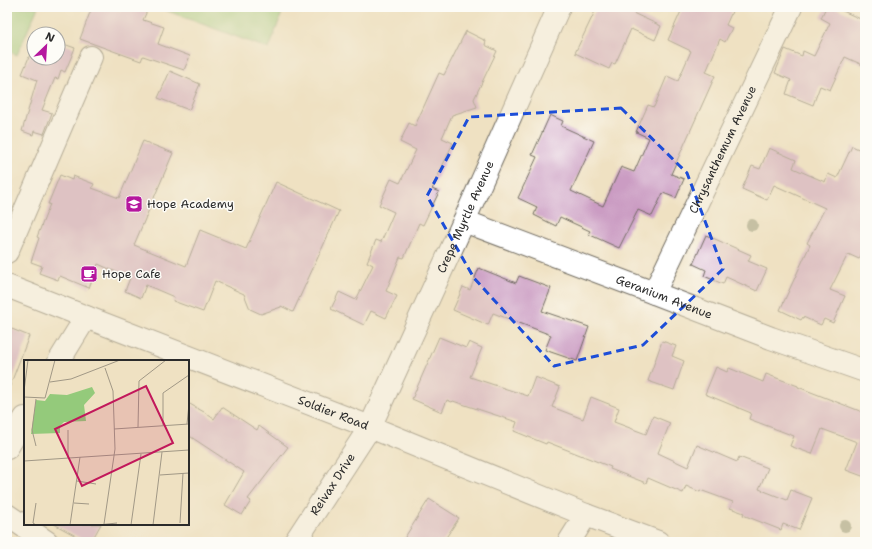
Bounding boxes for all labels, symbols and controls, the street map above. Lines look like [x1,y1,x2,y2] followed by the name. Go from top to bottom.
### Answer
[26,26,66,66] north arrow
[43,29,57,46] text: N
[685,83,760,216] street label: Chrysanthemum Avenue
[433,158,498,276] street label: Crepe Myrtle Avenue
[124,194,144,214] school or university icon: Hope Academy
[147,196,234,212] place label: Hope Academy
[79,264,99,284] cafe icon: Hope Cafe
[102,266,161,282] place label: Hope Cafe
[613,271,715,323] street label: Geranium Avenue
[24,360,189,525] inset map
[296,392,371,434] street label: Soldier Road
[306,450,359,519] street label: Reivax Drive

